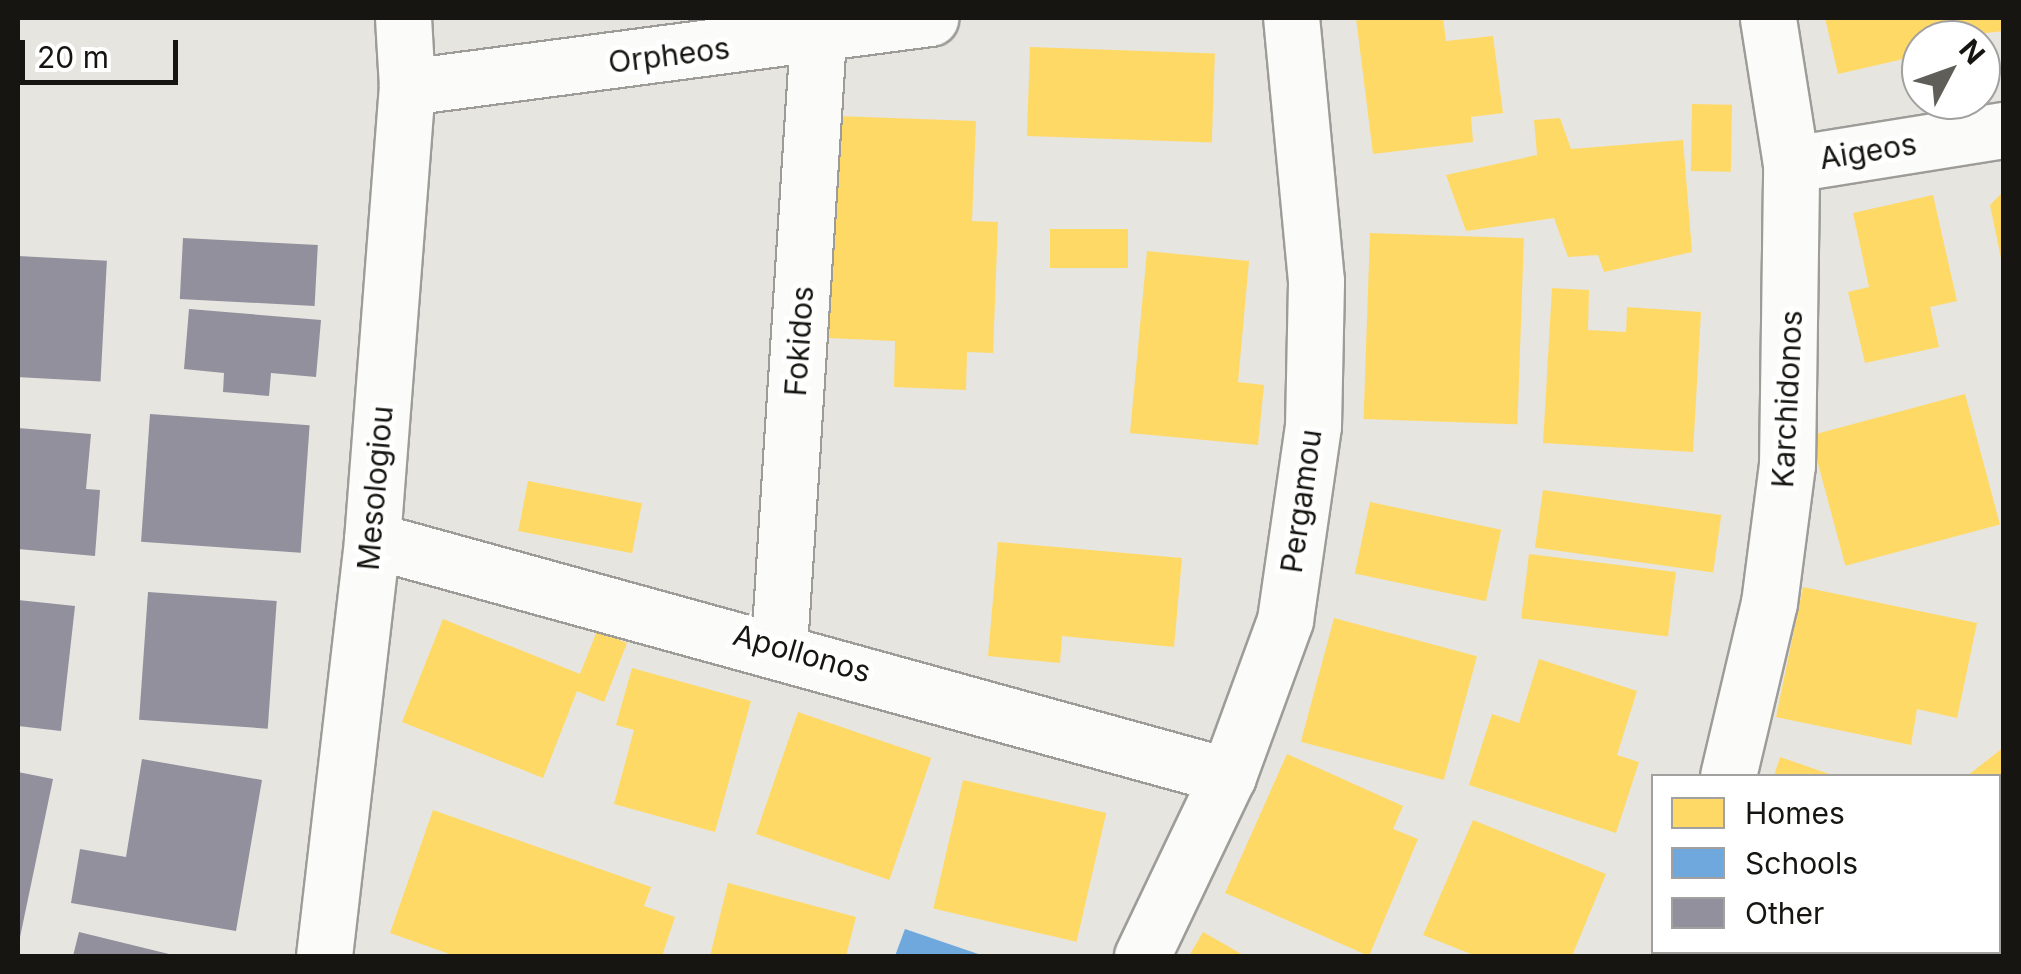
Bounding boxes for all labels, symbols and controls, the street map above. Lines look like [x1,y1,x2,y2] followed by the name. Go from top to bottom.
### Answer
[25,20,182,82] scale bar
[1901,20,2001,120] north arrow
[606,30,732,80] street label: Orpheos
[1952,32,1992,71] text: N
[37,39,109,75] text: 20 m
[1817,126,1919,176] street label: Aigeos
[777,285,821,397] street label: Fokidos
[1764,309,1810,489] street label: Karchidonos
[350,404,400,572] street label: Mesologiou
[1273,427,1329,575] street label: Pergamou
[729,616,875,690] street label: Apollonos
[1651,774,2001,954] legend
[1745,795,1845,831] text: Homes
[1745,845,1858,881] text: Schools
[1745,895,1824,931] text: Other

